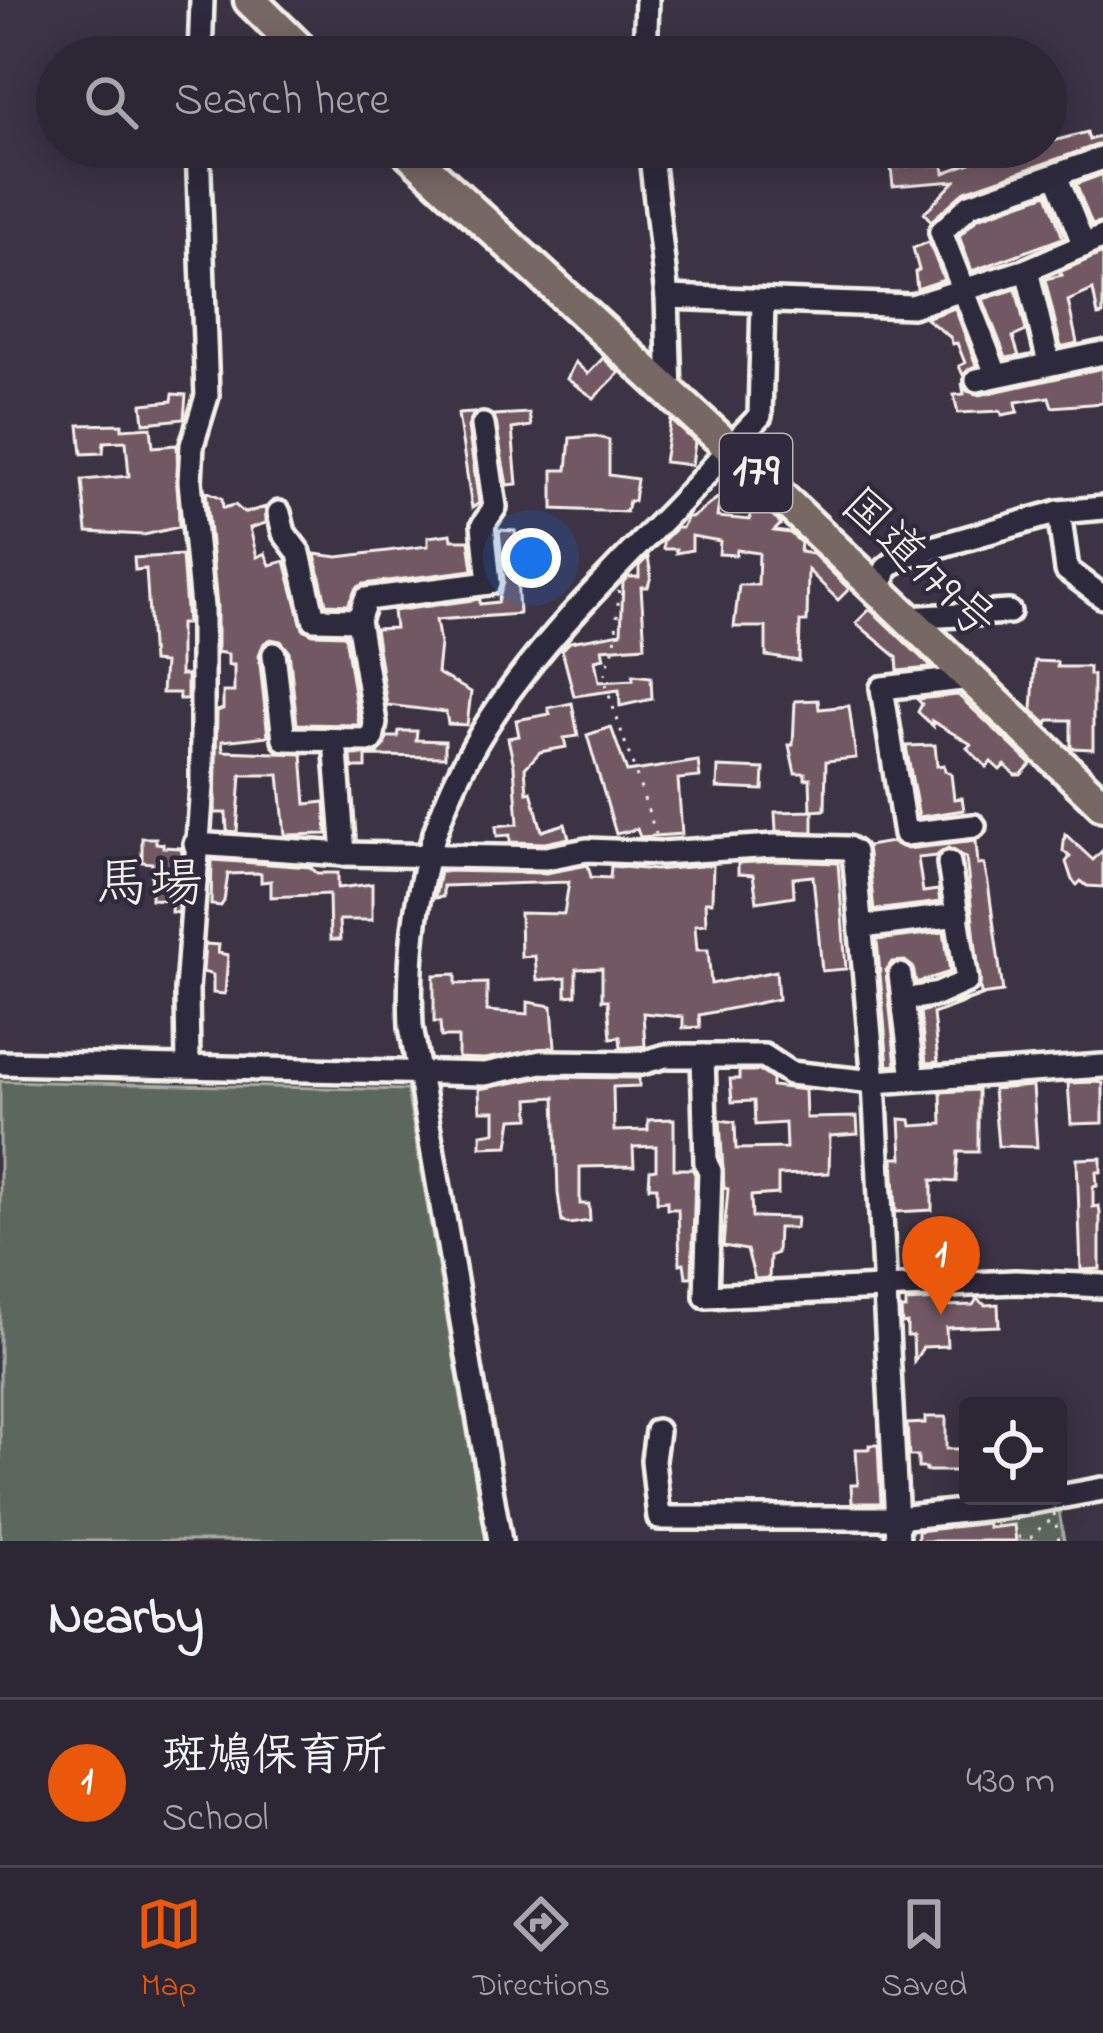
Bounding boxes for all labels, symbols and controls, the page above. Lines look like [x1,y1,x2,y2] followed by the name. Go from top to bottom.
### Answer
[36,36,1067,168] search box
[78,69,144,135] icon: search
[174,69,390,135] text: Search here
[720,434,792,512] road number: 179
[823,473,1011,657] street label: 国道179号
[501,528,561,588] your location
[95,848,203,926] district label: 馬場
[902,1216,980,1315] pin: 1
[959,1397,1067,1505] map controls
[959,1397,1067,1505] button: locate
[48,1582,204,1657] text: Nearby
[162,1725,387,1791] text: 斑鳩保育所
[81,1754,93,1811] text: 1
[966,1754,1055,1811] text: 430 m
[162,1791,269,1848] text: School
[136,1891,202,2011] tab: Map
[473,1891,610,2011] tab: Directions
[881,1891,967,2011] tab: Saved

